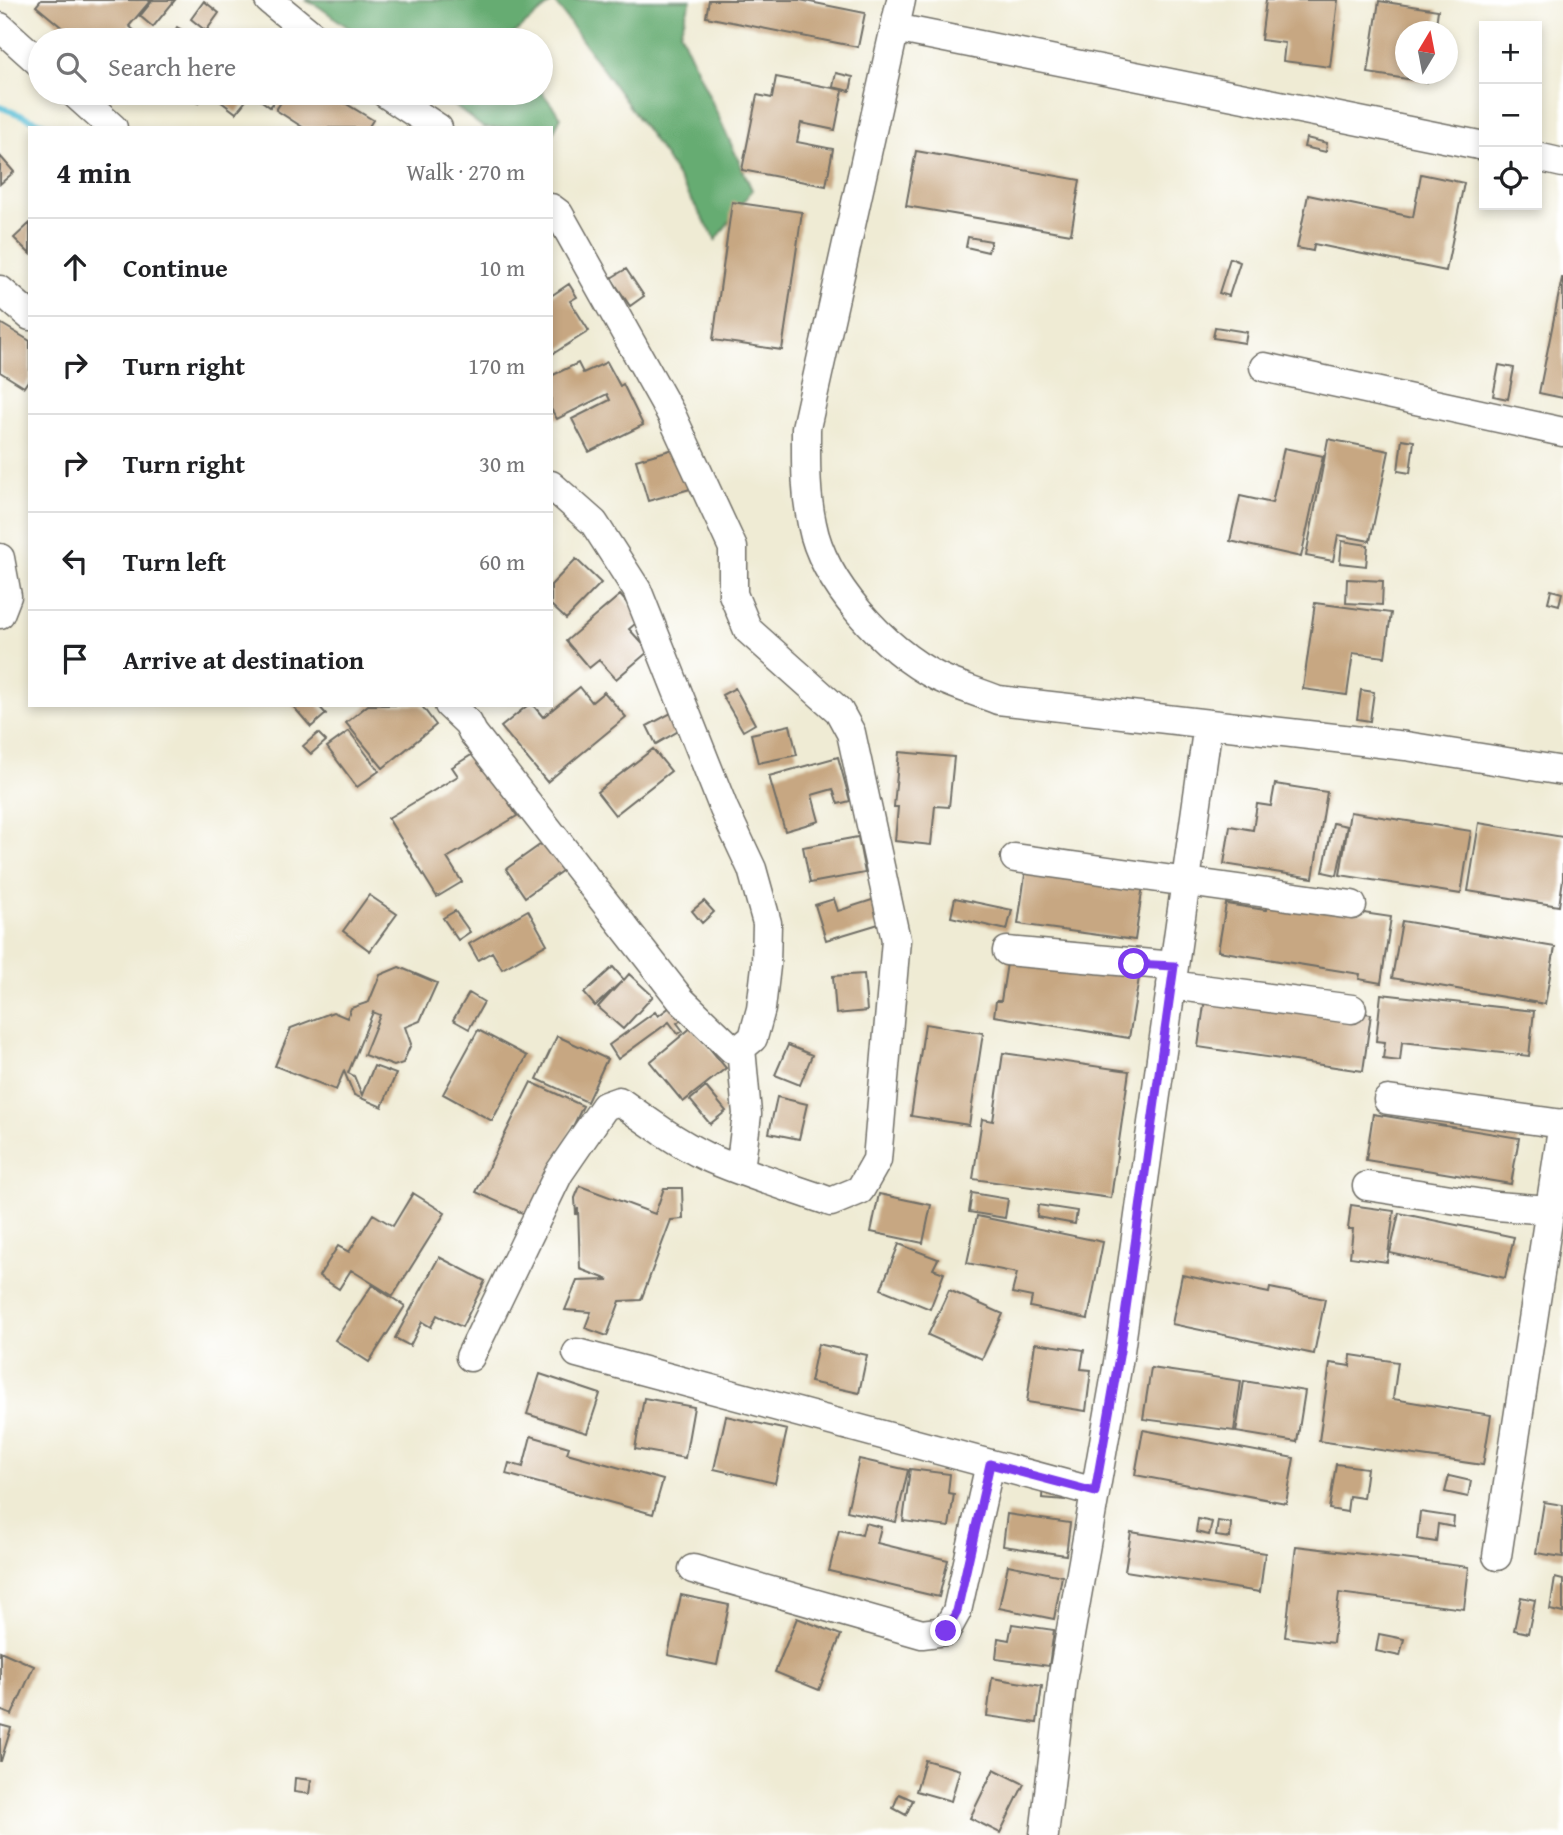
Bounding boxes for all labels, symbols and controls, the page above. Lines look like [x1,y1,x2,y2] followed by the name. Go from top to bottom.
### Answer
[1395,21,1458,84] north arrow
[1479,21,1542,210] map controls
[1479,21,1542,84] button: +
[28,28,553,105] search box
[108,47,236,86] text: Search here
[52,48,90,86] icon: search
[1479,84,1542,147] button: −
[1479,147,1542,210] button: locate
[56,150,131,194] text: 4 min
[406,155,525,188] text: Walk · 270 m
[56,248,94,286] icon: ahead
[123,248,228,287] text: Continue
[479,251,525,284] text: 10 m
[56,346,94,384] icon: right
[123,346,245,385] text: Turn right
[468,349,525,382] text: 170 m
[56,444,94,482] icon: right
[123,444,245,483] text: Turn right
[479,447,525,480] text: 30 m
[56,542,94,580] icon: left
[123,542,226,581] text: Turn left
[479,545,525,578] text: 60 m
[56,640,94,678] icon: arrive
[123,640,364,679] text: Arrive at destination
[1118,948,1149,979] route start
[930,1615,961,1646] route end

